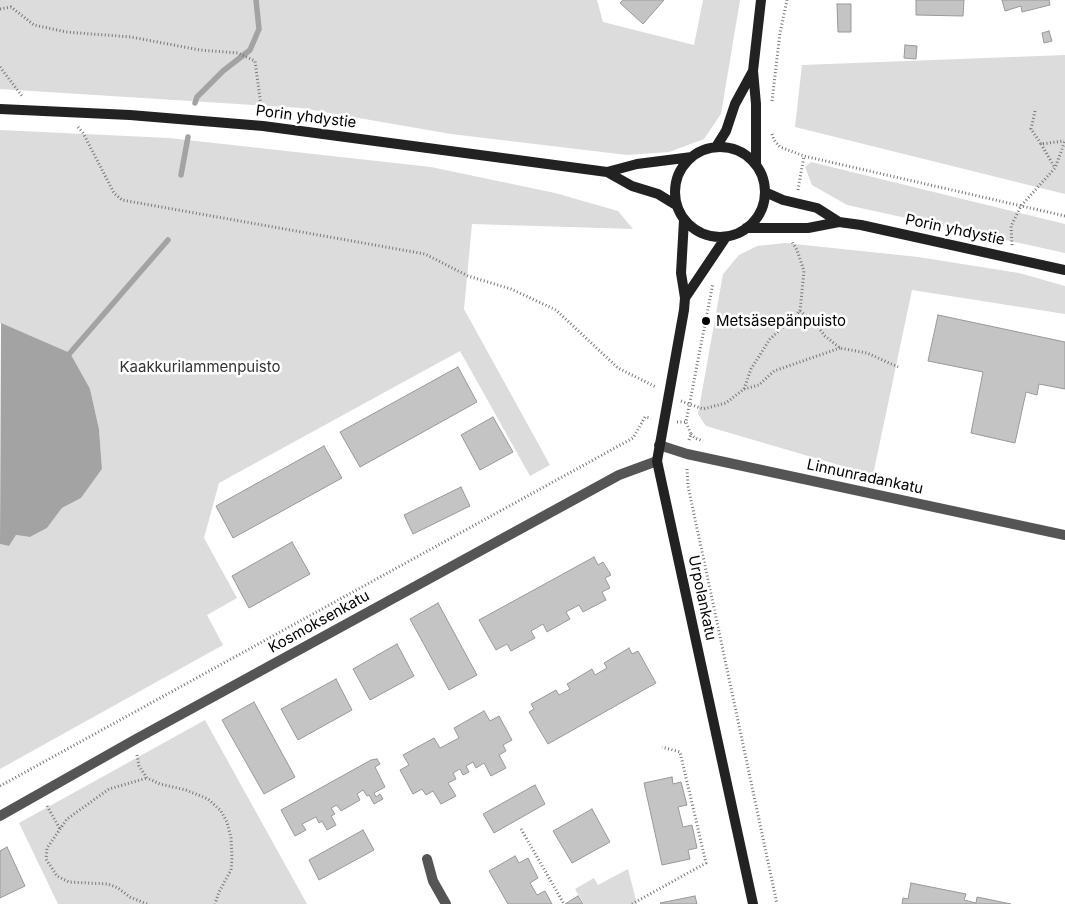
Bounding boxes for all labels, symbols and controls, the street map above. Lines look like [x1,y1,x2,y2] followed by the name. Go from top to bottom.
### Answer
[255,102,357,132] street label: Porin yhdystie
[904,211,1006,249] street label: Porin yhdystie
[716,312,846,330] place label: Metsäsepänpuisto
[700,315,712,327] marker: Metsäsepänpuisto
[119,358,281,376] park label: Kaakkurilammenpuisto
[805,456,925,498] street label: Linnunradankatu
[684,554,720,642] street label: Urpolankatu
[265,587,373,657] street label: Kosmoksenkatu

